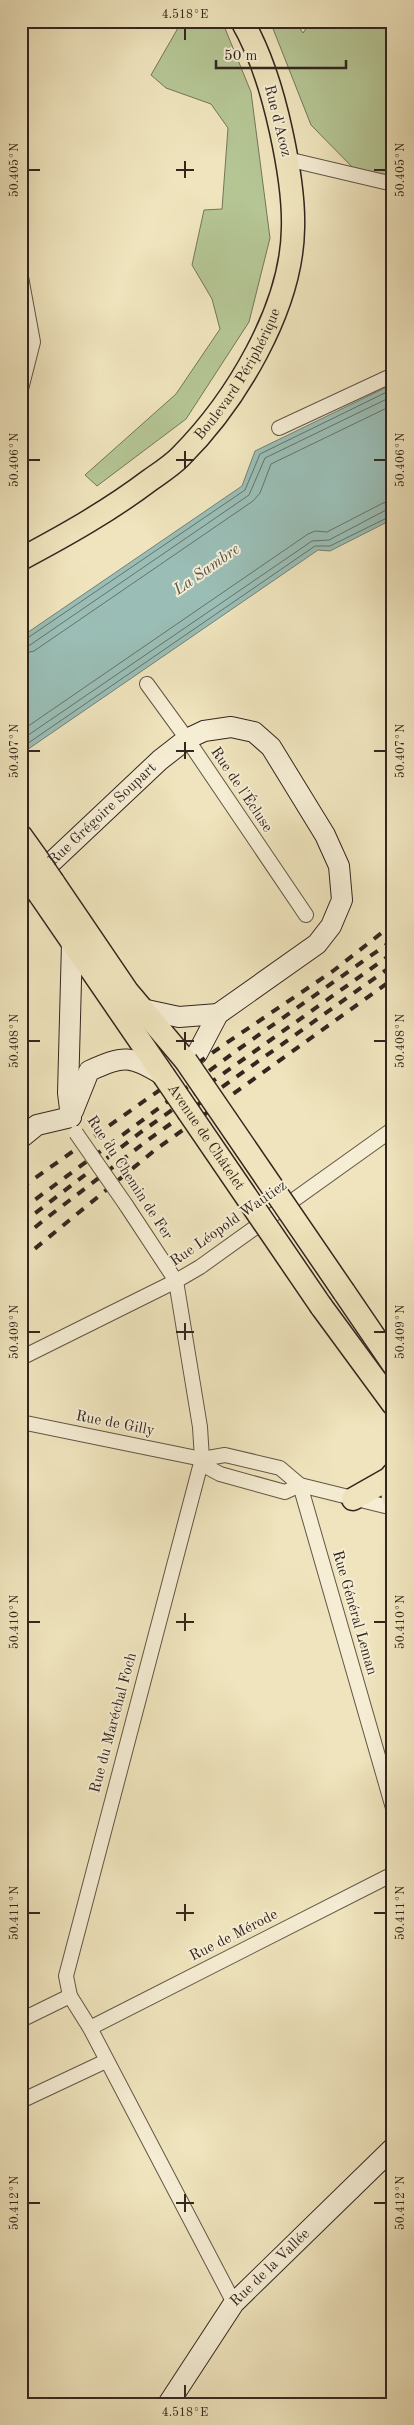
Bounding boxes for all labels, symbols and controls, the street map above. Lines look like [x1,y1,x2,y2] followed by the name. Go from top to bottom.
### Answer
[162,8,208,21] text: 4.518°E
[216,38,346,70] scale bar
[224,49,258,64] text: 50 m
[261,84,293,158] street label: Rue d'Acoz
[8,143,21,197] text: 50.405°N
[394,143,407,197] text: 50.405°N
[192,306,283,443] street label: Boulevard Périphérique
[8,433,21,487] text: 50.406°N
[394,433,407,487] text: 50.406°N
[170,541,243,599] water label: La Sambre
[8,724,21,778] text: 50.407°N
[394,724,407,778] text: 50.407°N
[207,743,277,835] street label: Rue de l'Écluse
[46,760,159,868] street label: Rue Grégoire Soupart
[8,1014,21,1068] text: 50.408°N
[394,1014,407,1068] text: 50.408°N
[164,1081,247,1193] street label: Avenue de Châtelet
[83,1113,175,1243] street label: Rue du Chemin de Fer
[168,1178,290,1270] street label: Rue Léopold Wautiez
[8,1305,21,1359] text: 50.409°N
[394,1305,407,1359] text: 50.409°N
[74,1409,156,1439] street label: Rue de Gilly
[329,1549,379,1677] street label: Rue Général Leman
[8,1595,21,1649] text: 50.410°N
[394,1595,407,1649] text: 50.410°N
[88,1651,140,1795] street label: Rue du Maréchal Foch
[8,1886,21,1940] text: 50.411°N
[394,1886,407,1940] text: 50.411°N
[188,1907,281,1965] street label: Rue de Mérode
[8,2176,21,2230] text: 50.412°N
[394,2176,407,2230] text: 50.412°N
[227,2226,313,2310] street label: Rue de la Vallée
[162,2406,208,2419] text: 4.518°E

